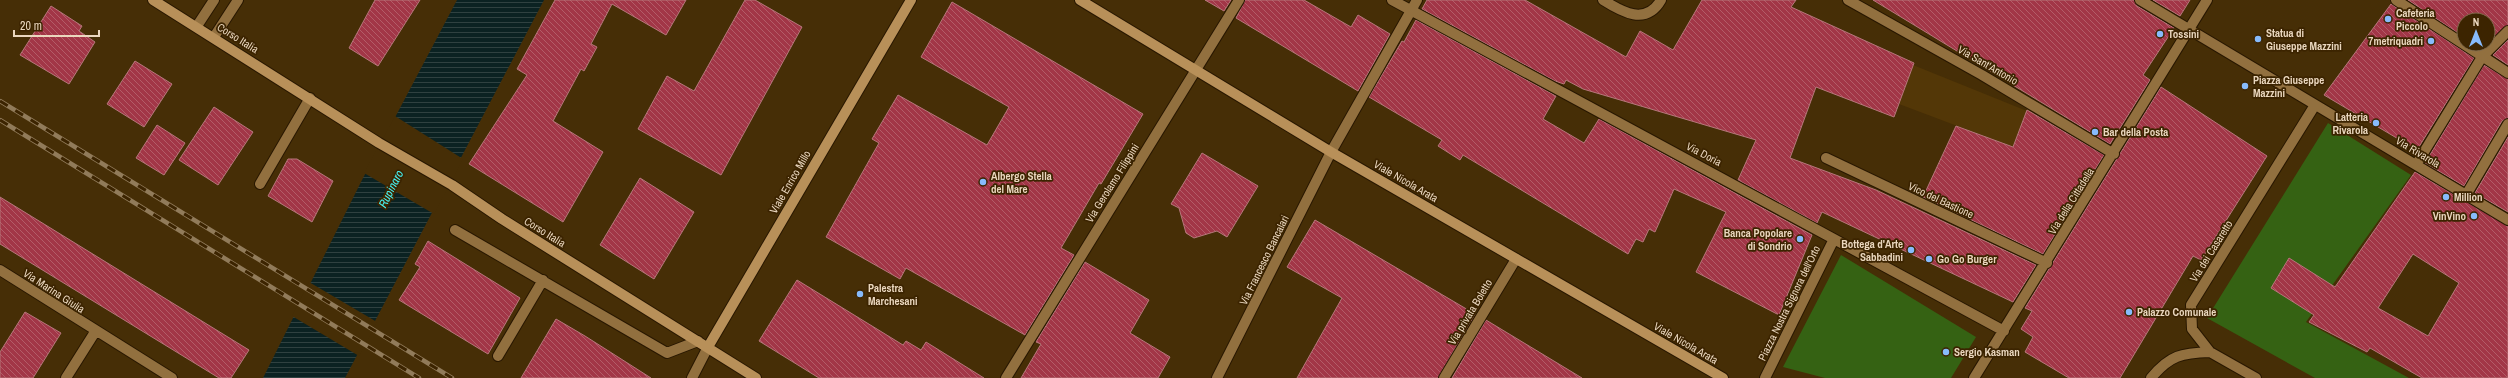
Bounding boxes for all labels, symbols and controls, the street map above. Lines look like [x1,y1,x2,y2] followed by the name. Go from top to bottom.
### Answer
[2396,6,2435,33] place label: Cafeteria Piccolo
[14,12,99,38] scale bar
[2456,12,2496,52] north arrow
[2383,14,2393,24] marker: Cafeteria Piccolo
[2473,15,2479,29] text: N
[20,18,42,34] text: 20 m
[215,20,261,56] street label: Corso Italia
[2266,26,2342,53] place label: Statua di Giuseppe Mazzini
[2168,27,2199,41] place label: Tossini
[2155,29,2165,39] marker: Tossini
[2253,34,2263,44] marker: Statua di Giuseppe Mazzini
[2368,34,2423,48] place label: 7metriquadri
[2426,36,2436,46] marker: 7metriquadri
[1955,42,2021,88] street label: Via Sant'Antonio
[2253,73,2324,100] place label: Piazza Giuseppe Mazzini
[2240,81,2250,91] marker: Piazza Giuseppe Mazzini
[2332,110,2368,137] place label: Latteria Rivarola
[2371,118,2381,128] marker: Latteria Rivarola
[2103,125,2168,139] place label: Bar della Posta
[2090,127,2100,137] marker: Bar della Posta
[2393,133,2443,171] street label: Via Rivarola
[1684,139,1724,169] street label: Via Doria
[1082,141,1142,225] street label: Via Gerolamo Filippini
[766,148,814,216] street label: Viale Enrico Millo
[1371,157,1441,205] street label: Viale Nicola Arata
[2045,165,2097,237] street label: Via della Cittadella
[375,167,408,211] water label: Rupinaro
[991,169,1052,196] place label: Albergo Stella del Mare
[978,177,988,187] marker: Albergo Stella del Mare
[1906,179,1976,221] street label: Vico del Bastione
[2454,190,2483,204] place label: Million
[2441,192,2451,202] marker: Million
[2433,209,2466,223] place label: VinVino
[2469,211,2479,221] marker: VinVino
[1236,213,1292,307] street label: Via Francesco Bancalari
[522,214,568,250] street label: Corso Italia
[2186,218,2236,284] street label: Via dei Casaretto
[1724,226,1792,253] place label: Banca Popolare di Sondrio
[1795,234,1805,244] marker: Banca Popolare di Sondrio
[1841,237,1903,264] place label: Bottega d'Arte Sabbadini
[1755,243,1823,363] street label: Piazza Nostra Signora dell'Orto
[1906,245,1916,255] marker: Bottega d'Arte Sabbadini
[1937,252,1997,266] place label: Go Go Burger
[1924,254,1934,264] marker: Go Go Burger
[21,266,87,316] street label: Via Marina Giulia
[1445,277,1495,347] street label: Via privata Boletto
[868,281,918,308] place label: Palestra Marchesani
[855,289,865,299] marker: Palestra Marchesani
[2137,305,2216,319] place label: Palazzo Comunale
[2124,307,2134,317] marker: Palazzo Comunale
[1651,319,1721,367] street label: Viale Nicola Arata
[1954,345,2020,359] place label: Sergio Kasman
[1941,347,1951,357] marker: Sergio Kasman

